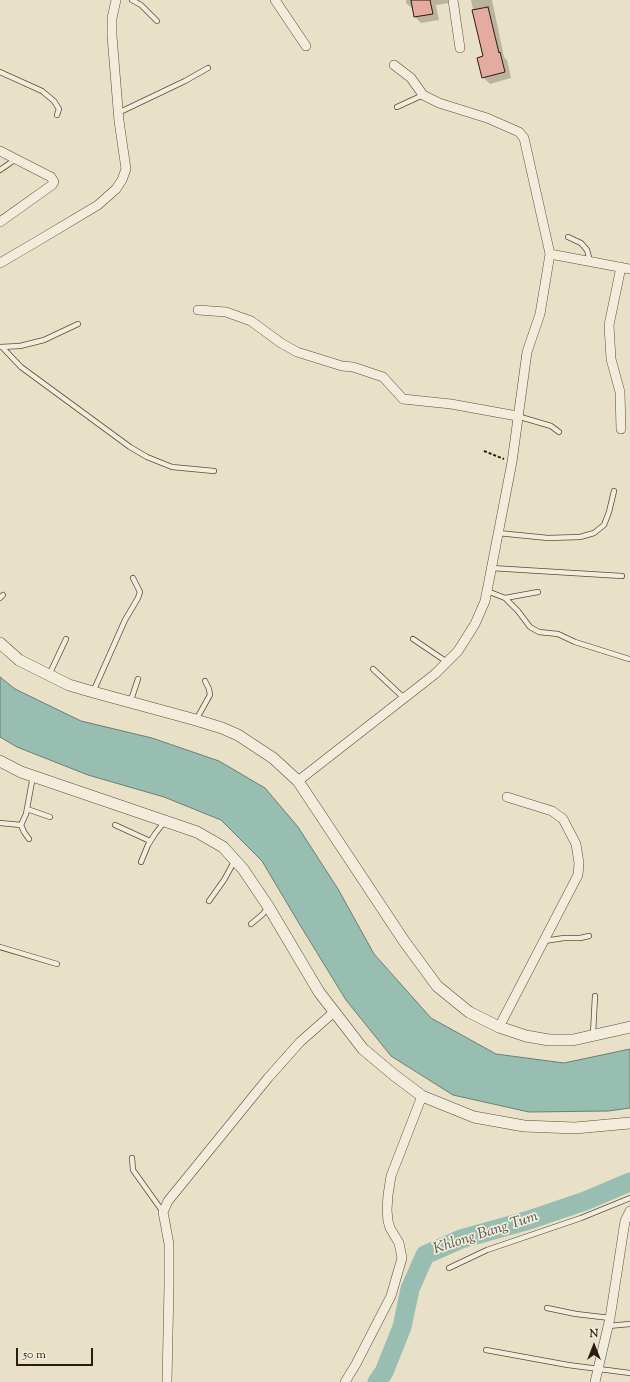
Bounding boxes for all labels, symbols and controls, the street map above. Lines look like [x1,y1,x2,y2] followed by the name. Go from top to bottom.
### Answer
[431,1209,541,1259] water label: Khlong Bang Tum
[574,1326,614,1366] north arrow
[590,1326,598,1342] text: N
[18,1340,95,1366] scale bar
[23,1346,46,1364] text: 50 m

